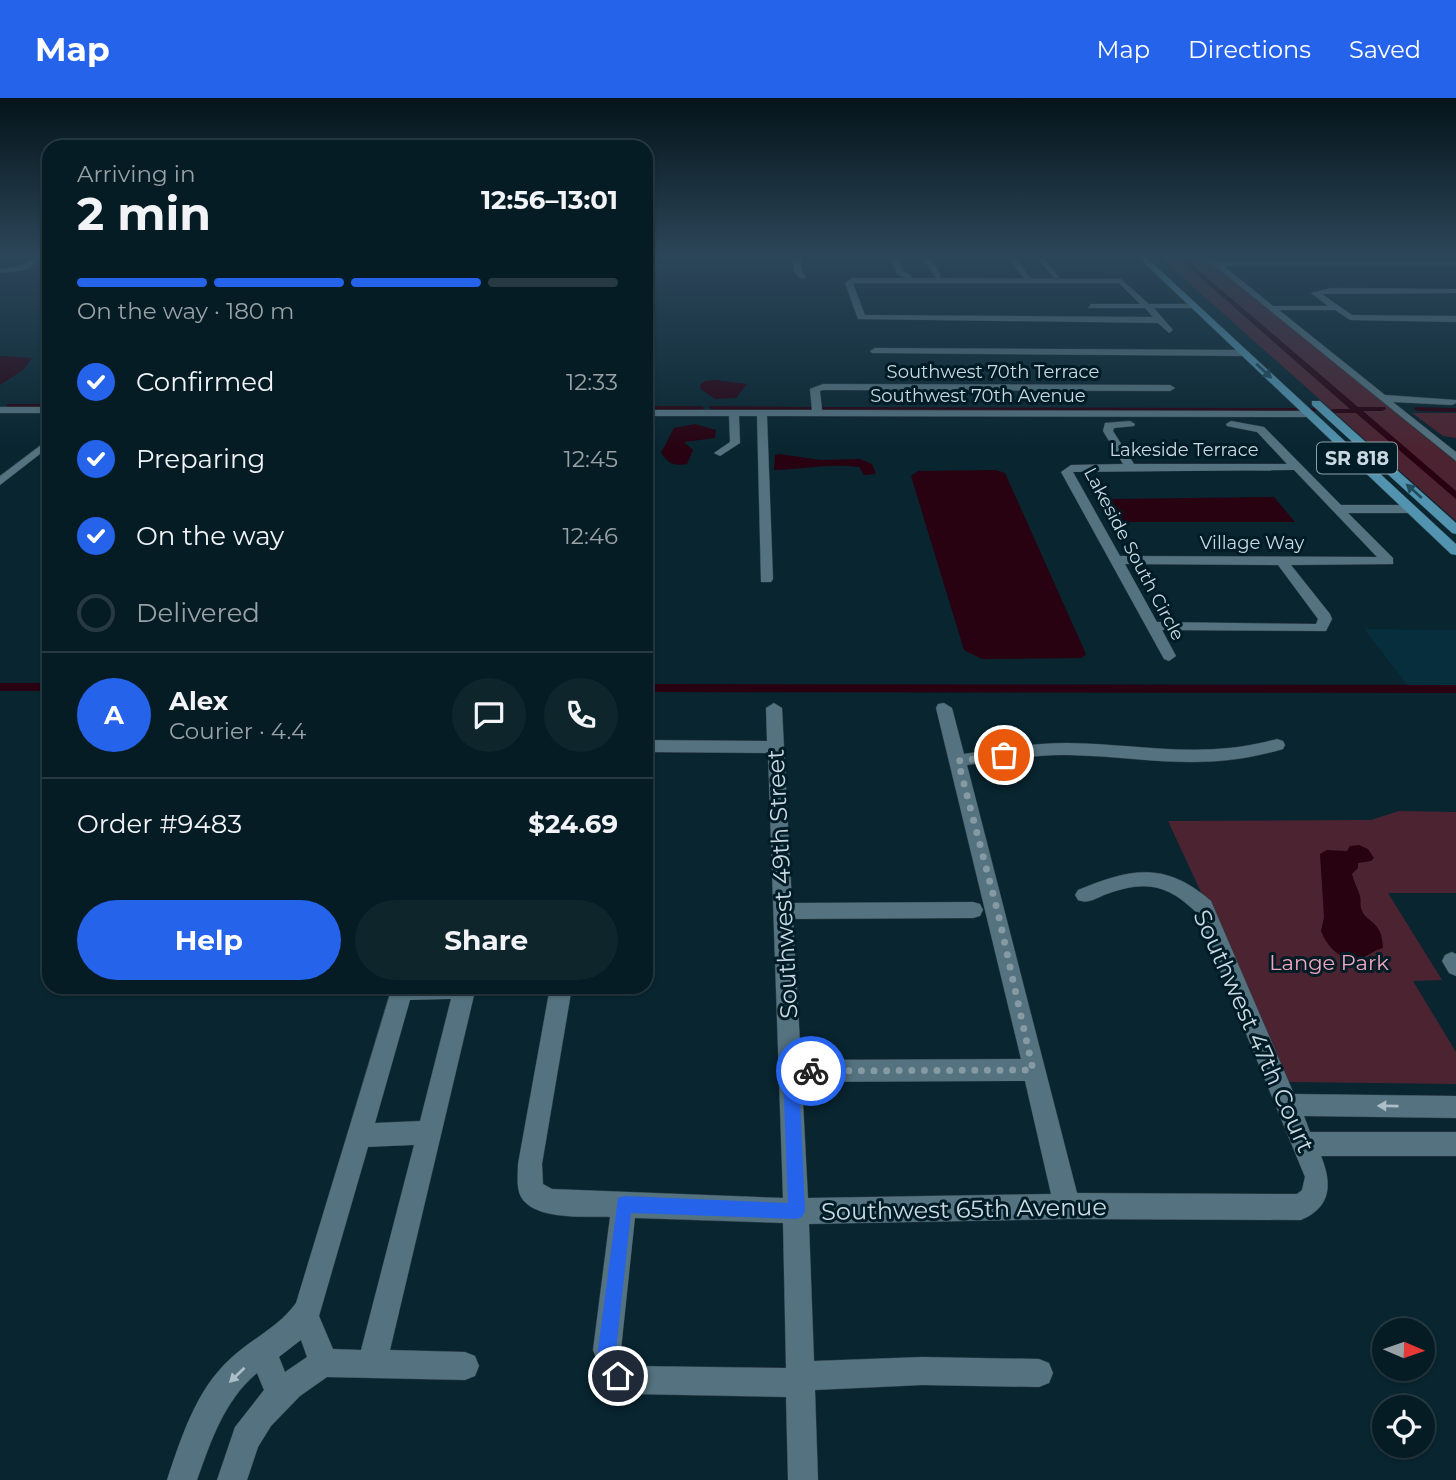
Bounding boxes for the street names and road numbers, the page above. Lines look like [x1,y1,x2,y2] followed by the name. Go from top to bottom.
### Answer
[887,361,1099,383] street label: Southwest 70th Terrace
[870,385,1086,407] street label: Southwest 70th Avenue
[1109,439,1259,461] street label: Lakeside Terrace
[1317,442,1397,474] road number: SR 818
[1079,464,1189,644] street label: Lakeside South Circle
[1200,532,1304,554] street label: Village Way
[760,748,804,1020] street label: Southwest 49th Street
[1187,905,1321,1157] street label: Southwest 47th Court
[821,1192,1107,1226] street label: Southwest 65th Avenue

